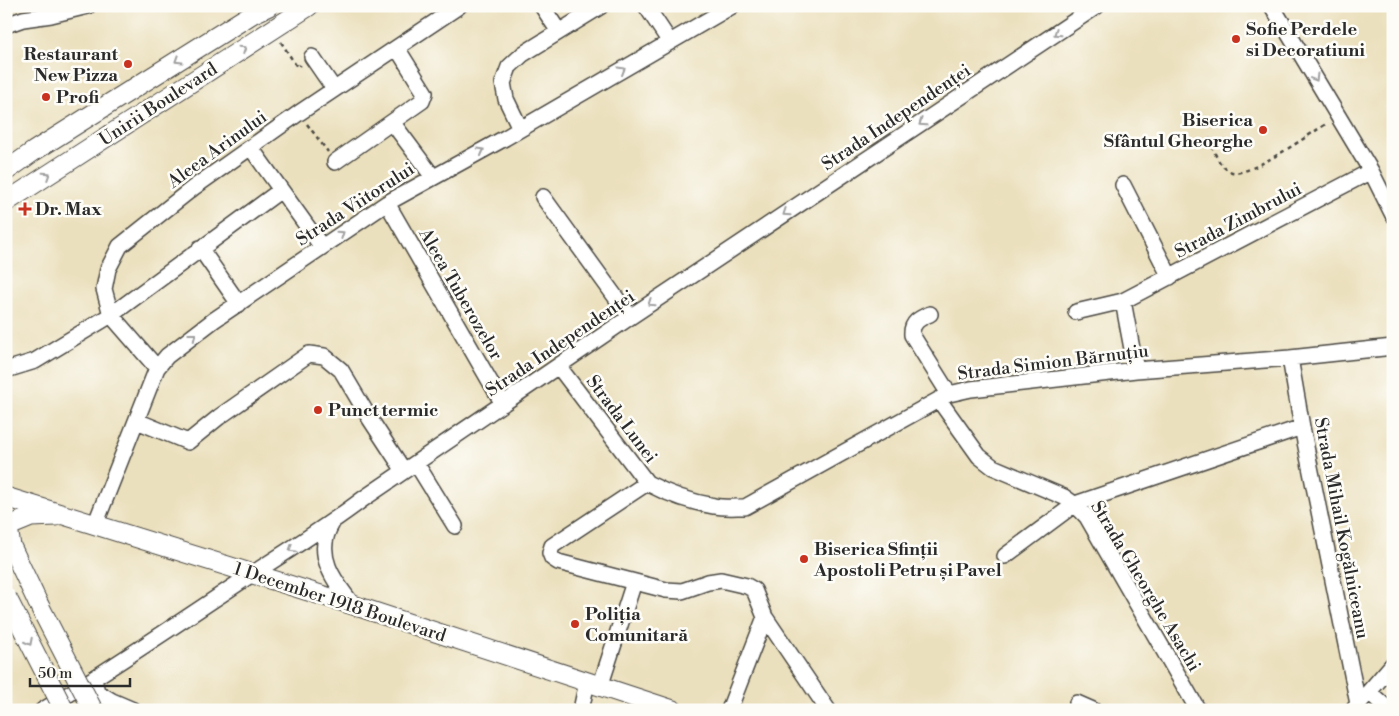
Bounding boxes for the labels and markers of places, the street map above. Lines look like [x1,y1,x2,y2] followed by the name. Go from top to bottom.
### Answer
[1246,18,1365,62] place label: Sofie Perdele si Decoratiuni
[1230,33,1242,45] marker: Sofie Perdele si Decoratiuni
[24,43,119,87] place label: Restaurant New Pizza
[122,58,134,70] marker: Restaurant New Pizza
[56,86,99,109] place label: Profi
[40,91,52,103] marker: Profi
[1104,109,1253,153] place label: Biserica Sfântul Gheorghe
[1257,124,1269,136] marker: Biserica Sfântul Gheorghe
[35,198,102,221] place label: Dr. Max
[19,203,31,215] marker: Dr. Max
[328,399,438,422] place label: Punct termic
[312,404,324,416] marker: Punct termic
[813,538,1002,582] place label: Biserica Sfinții Apostoli Petru și Pavel
[798,553,810,565] marker: Biserica Sfinții Apostoli Petru și Pavel
[585,603,688,647] place label: Poliția Comunitară
[569,618,581,630] marker: Poliția Comunitară

